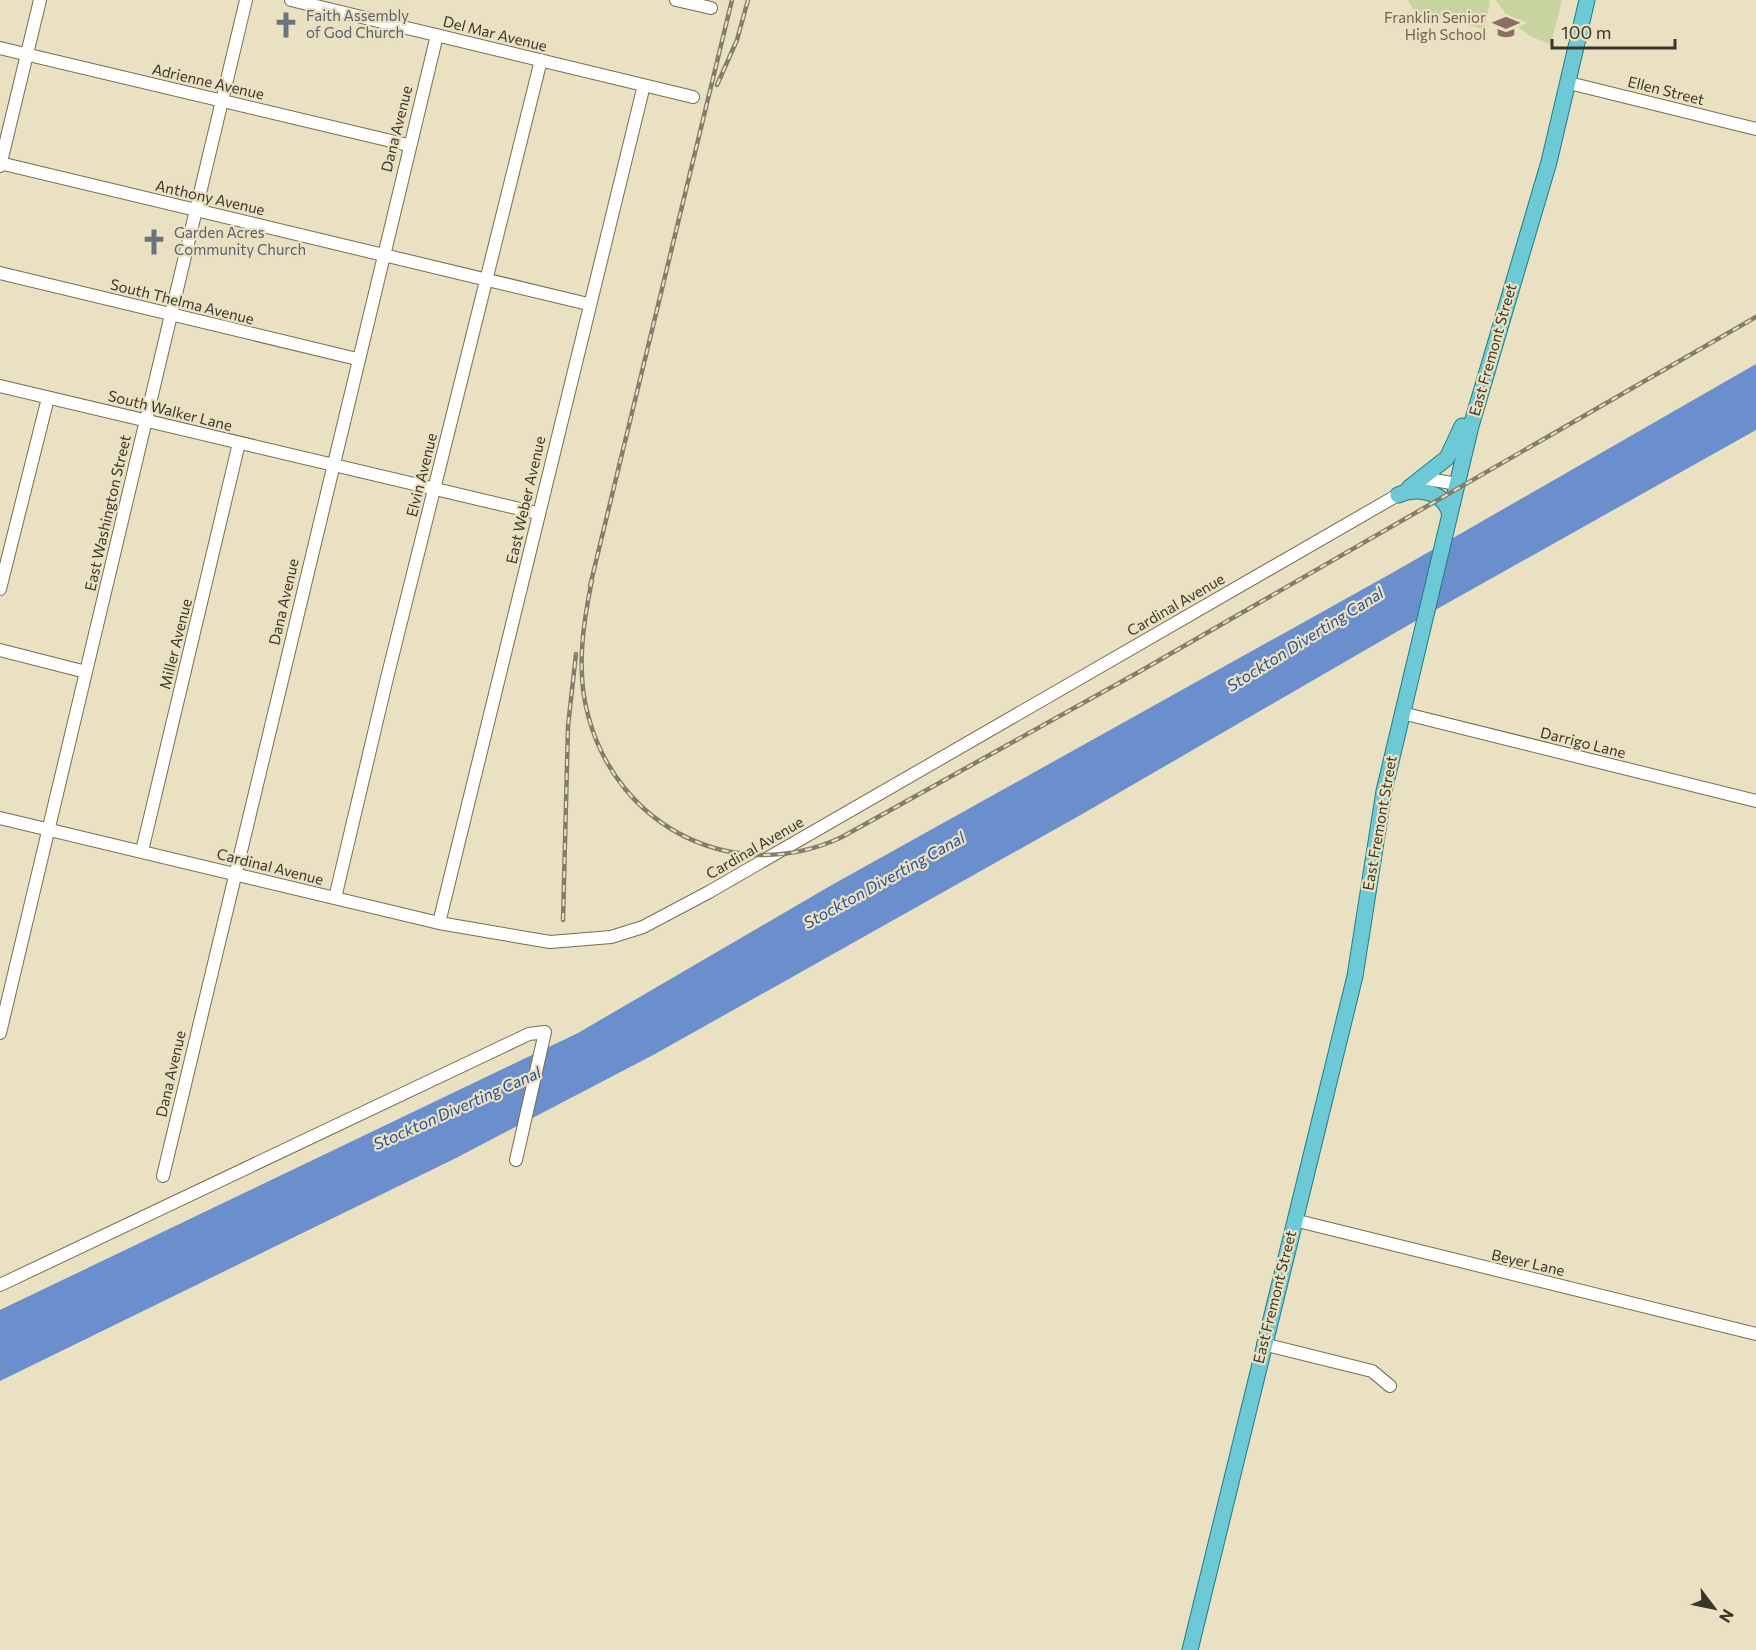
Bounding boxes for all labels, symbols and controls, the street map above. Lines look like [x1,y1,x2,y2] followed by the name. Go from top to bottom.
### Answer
[306,6,409,41] place label: Faith Assembly of God Church
[1384,8,1486,43] place label: Franklin Senior High School
[271,10,301,40] church icon: Faith Assembly of God Church
[441,11,549,55] street label: Del Mar Avenue
[1491,12,1521,42] school or university icon: Franklin Senior High School
[1552,12,1675,50] scale bar
[1561,21,1611,43] text: 100 m
[150,59,266,103] street label: Adrienne Avenue
[1626,72,1706,108] street label: Ellen Street
[377,84,415,174] street label: Dana Avenue
[154,176,267,218] street label: Anthony Avenue
[174,223,306,258] place label: Garden Acres Community Church
[139,227,169,257] church icon: Garden Acres Community Church
[109,274,256,328] street label: South Thelma Avenue
[1465,282,1520,418] street label: East Fremont Street
[106,386,234,434] street label: South Walker Lane
[402,431,440,519] street label: Elvin Avenue
[80,433,134,593] street label: East Washington Street
[502,434,548,565] street label: East Weber Avenue
[264,557,302,647] street label: Dana Avenue
[1124,569,1227,639] street label: Cardinal Avenue
[1223,582,1387,695] water label: Stockton Diverting Canal
[155,597,195,691] street label: Miller Avenue
[1539,723,1628,761] street label: Darrigo Lane
[1358,754,1400,892] street label: East Fremont Street
[703,812,806,882] street label: Cardinal Avenue
[800,827,968,932] water label: Stockton Diverting Canal
[215,844,326,888] street label: Cardinal Avenue
[151,1029,189,1119] street label: Dana Avenue
[370,1062,544,1153] water label: Stockton Diverting Canal
[1249,1228,1299,1365] street label: East Fremont Street
[1490,1245,1567,1279] street label: Beyer Lane
[1684,1578,1744,1638] north arrow
[1716,1606,1738,1626] text: N

